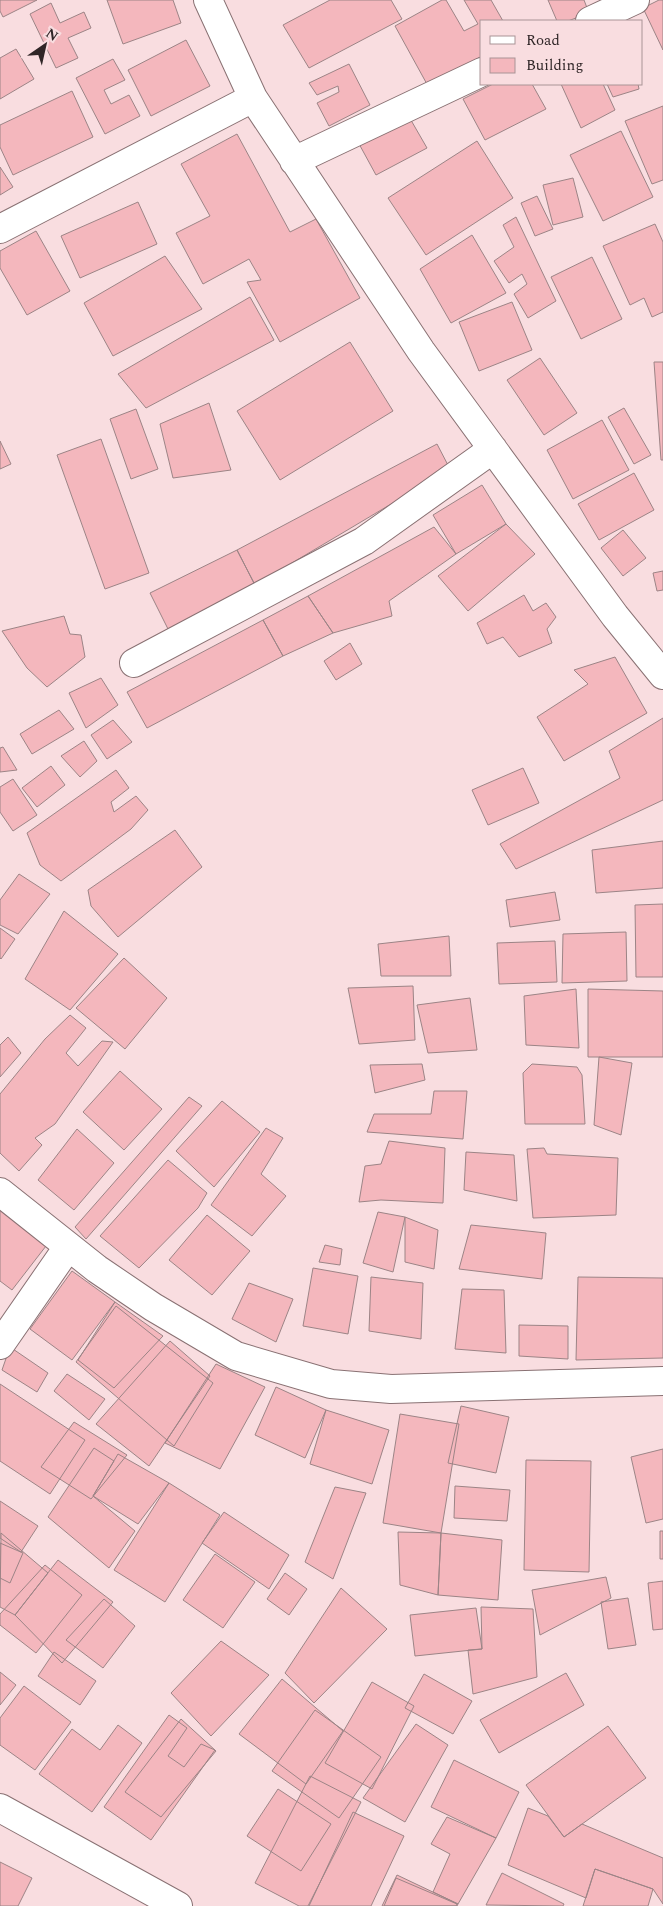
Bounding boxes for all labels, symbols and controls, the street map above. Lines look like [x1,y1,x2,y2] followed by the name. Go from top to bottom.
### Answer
[20,20,70,70] north arrow
[480,20,643,85] legend
[41,23,63,47] text: N
[526,29,560,52] text: Road
[526,54,583,77] text: Building

